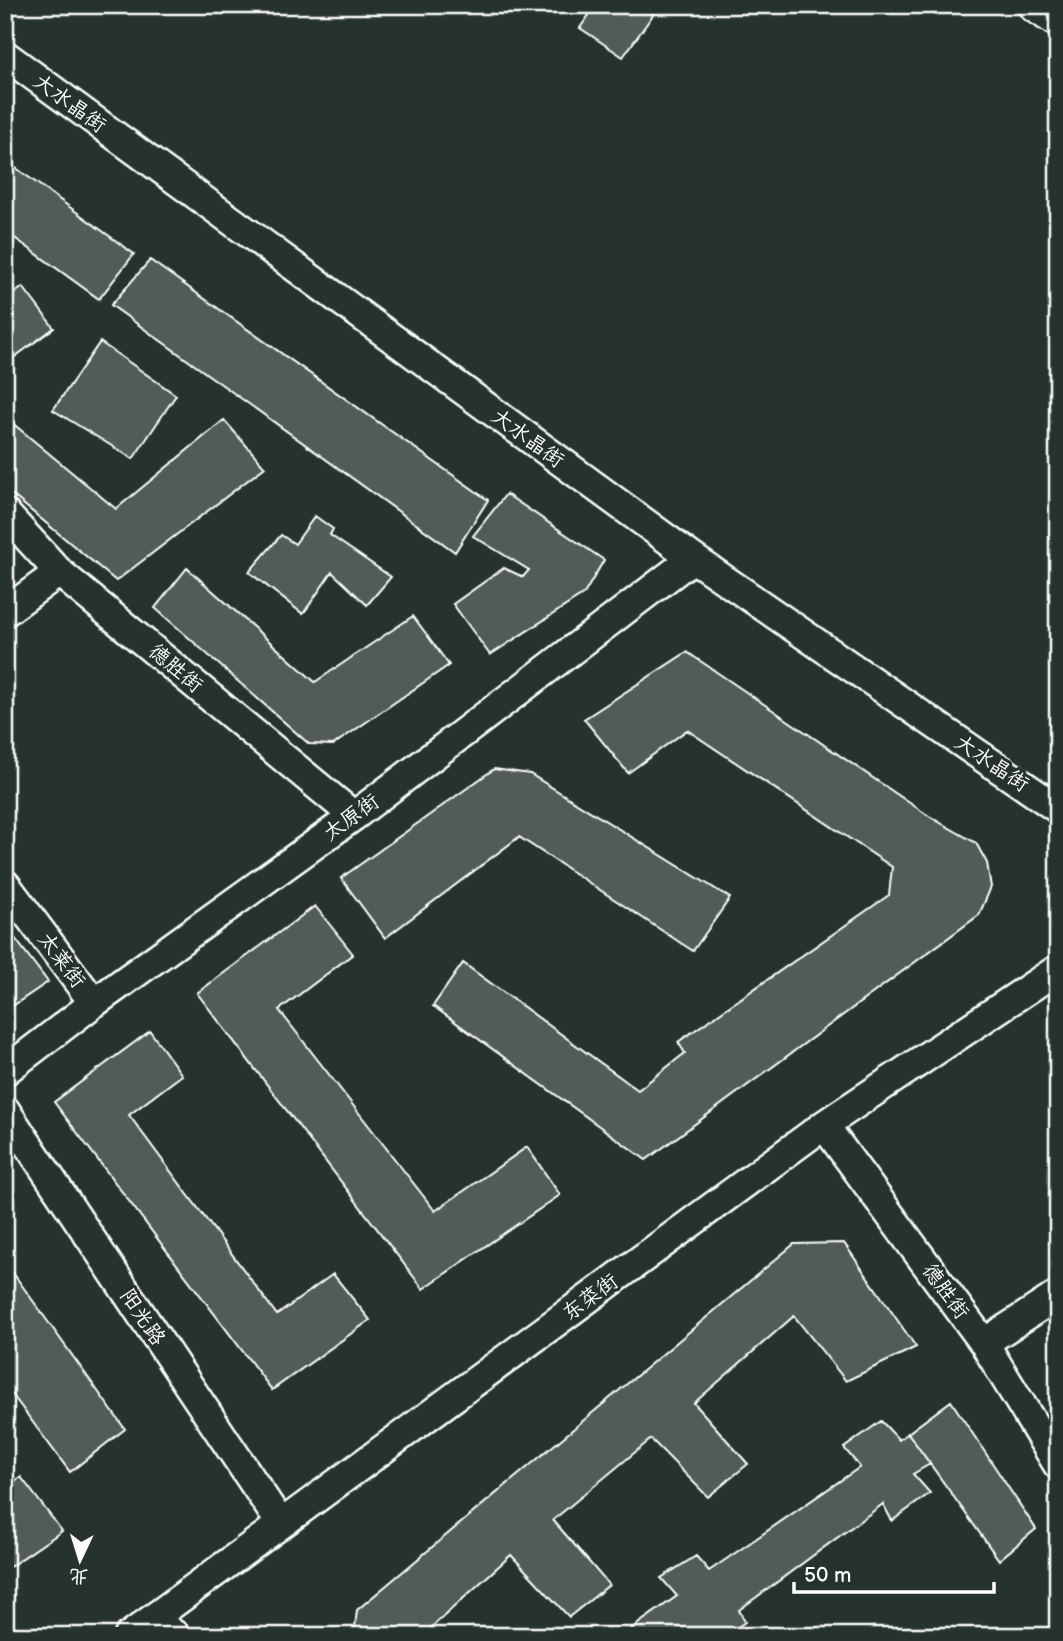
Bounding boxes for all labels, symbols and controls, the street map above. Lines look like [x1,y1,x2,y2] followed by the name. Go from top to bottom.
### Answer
[28,69,111,138] street label: 大水晶街
[486,404,569,473] street label: 大水晶街
[144,639,208,698] street label: 德胜街
[950,730,1034,797] street label: 大水晶街
[318,789,384,846] street label: 太原街
[33,928,91,993] street label: 太莱街
[917,1258,974,1324] street label: 德胜街
[557,1269,623,1326] street label: 东菜街
[115,1284,171,1350] street label: 阳光路
[46,1526,116,1596] north arrow
[794,1550,993,1594] scale bar
[69,1563,89,1588] text: 北
[804,1563,851,1588] text: 50 m

